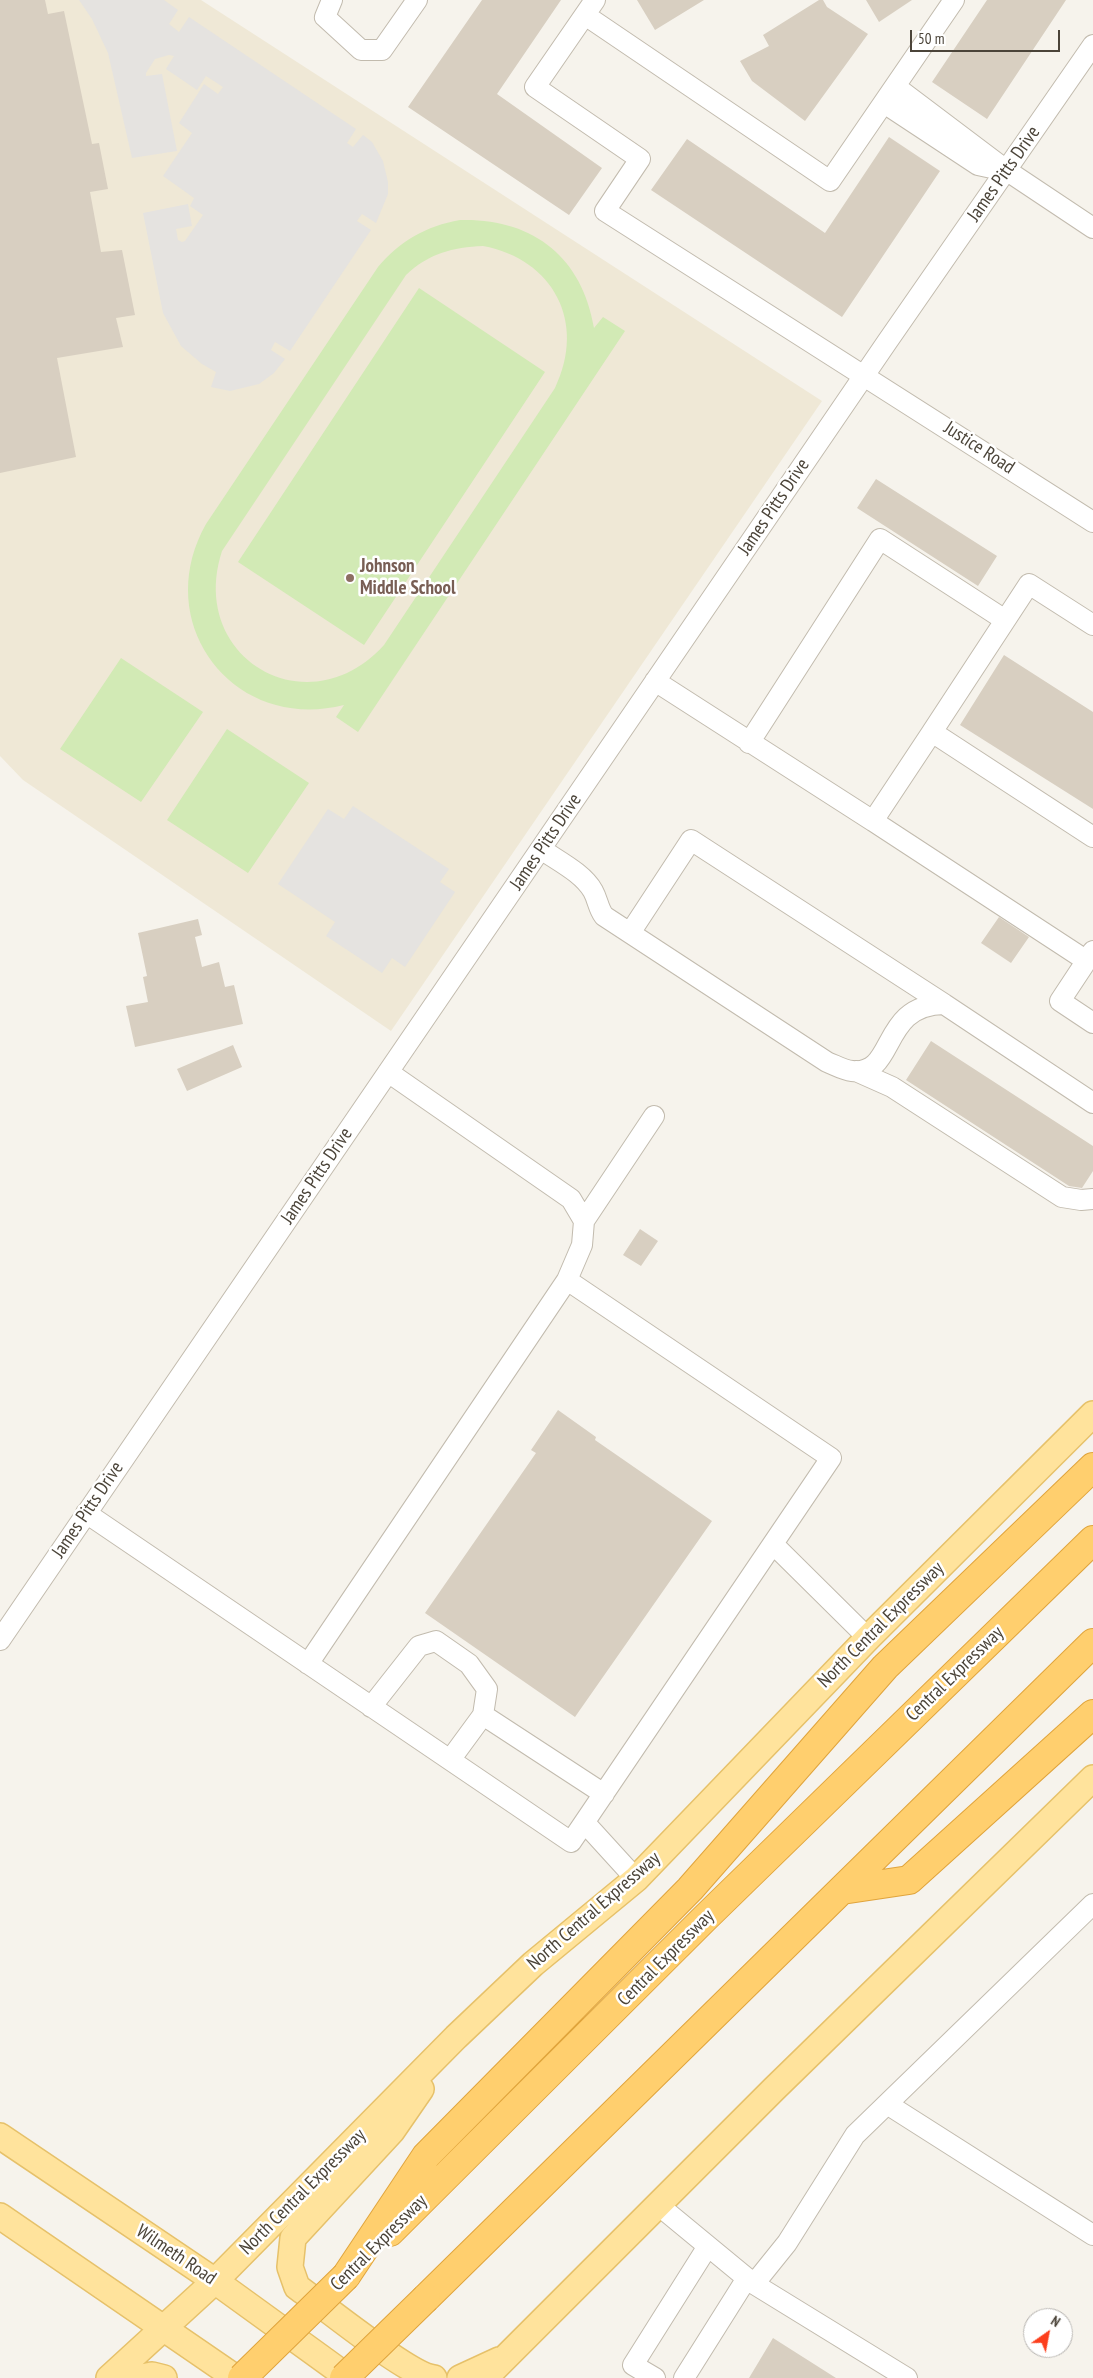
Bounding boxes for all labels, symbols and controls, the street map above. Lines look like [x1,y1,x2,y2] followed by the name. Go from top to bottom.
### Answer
[913,20,1063,52] scale bar
[918,29,944,48] text: 50 m
[963,122,1045,226] street label: James Pitts Drive
[940,417,1018,479] street label: Justice Road
[734,455,814,559] street label: James Pitts Drive
[360,556,455,600] place label: Johnson Middle School
[344,572,356,584] marker: Johnson Middle School
[506,790,586,894] street label: James Pitts Drive
[277,1124,357,1228] street label: James Pitts Drive
[48,1458,128,1562] street label: James Pitts Drive
[813,1557,949,1693] street label: North Central Expressway
[901,1622,1009,1726] street label: Central Expressway
[523,1847,665,1975] street label: North Central Expressway
[613,1905,719,2011] street label: Central Expressway
[235,2124,371,2260] street label: North Central Expressway
[326,2190,432,2296] street label: Central Expressway
[132,2220,220,2290] street label: Wilmeth Road
[1023,2308,1073,2358] north arrow
[1048,2312,1064,2331] text: N

